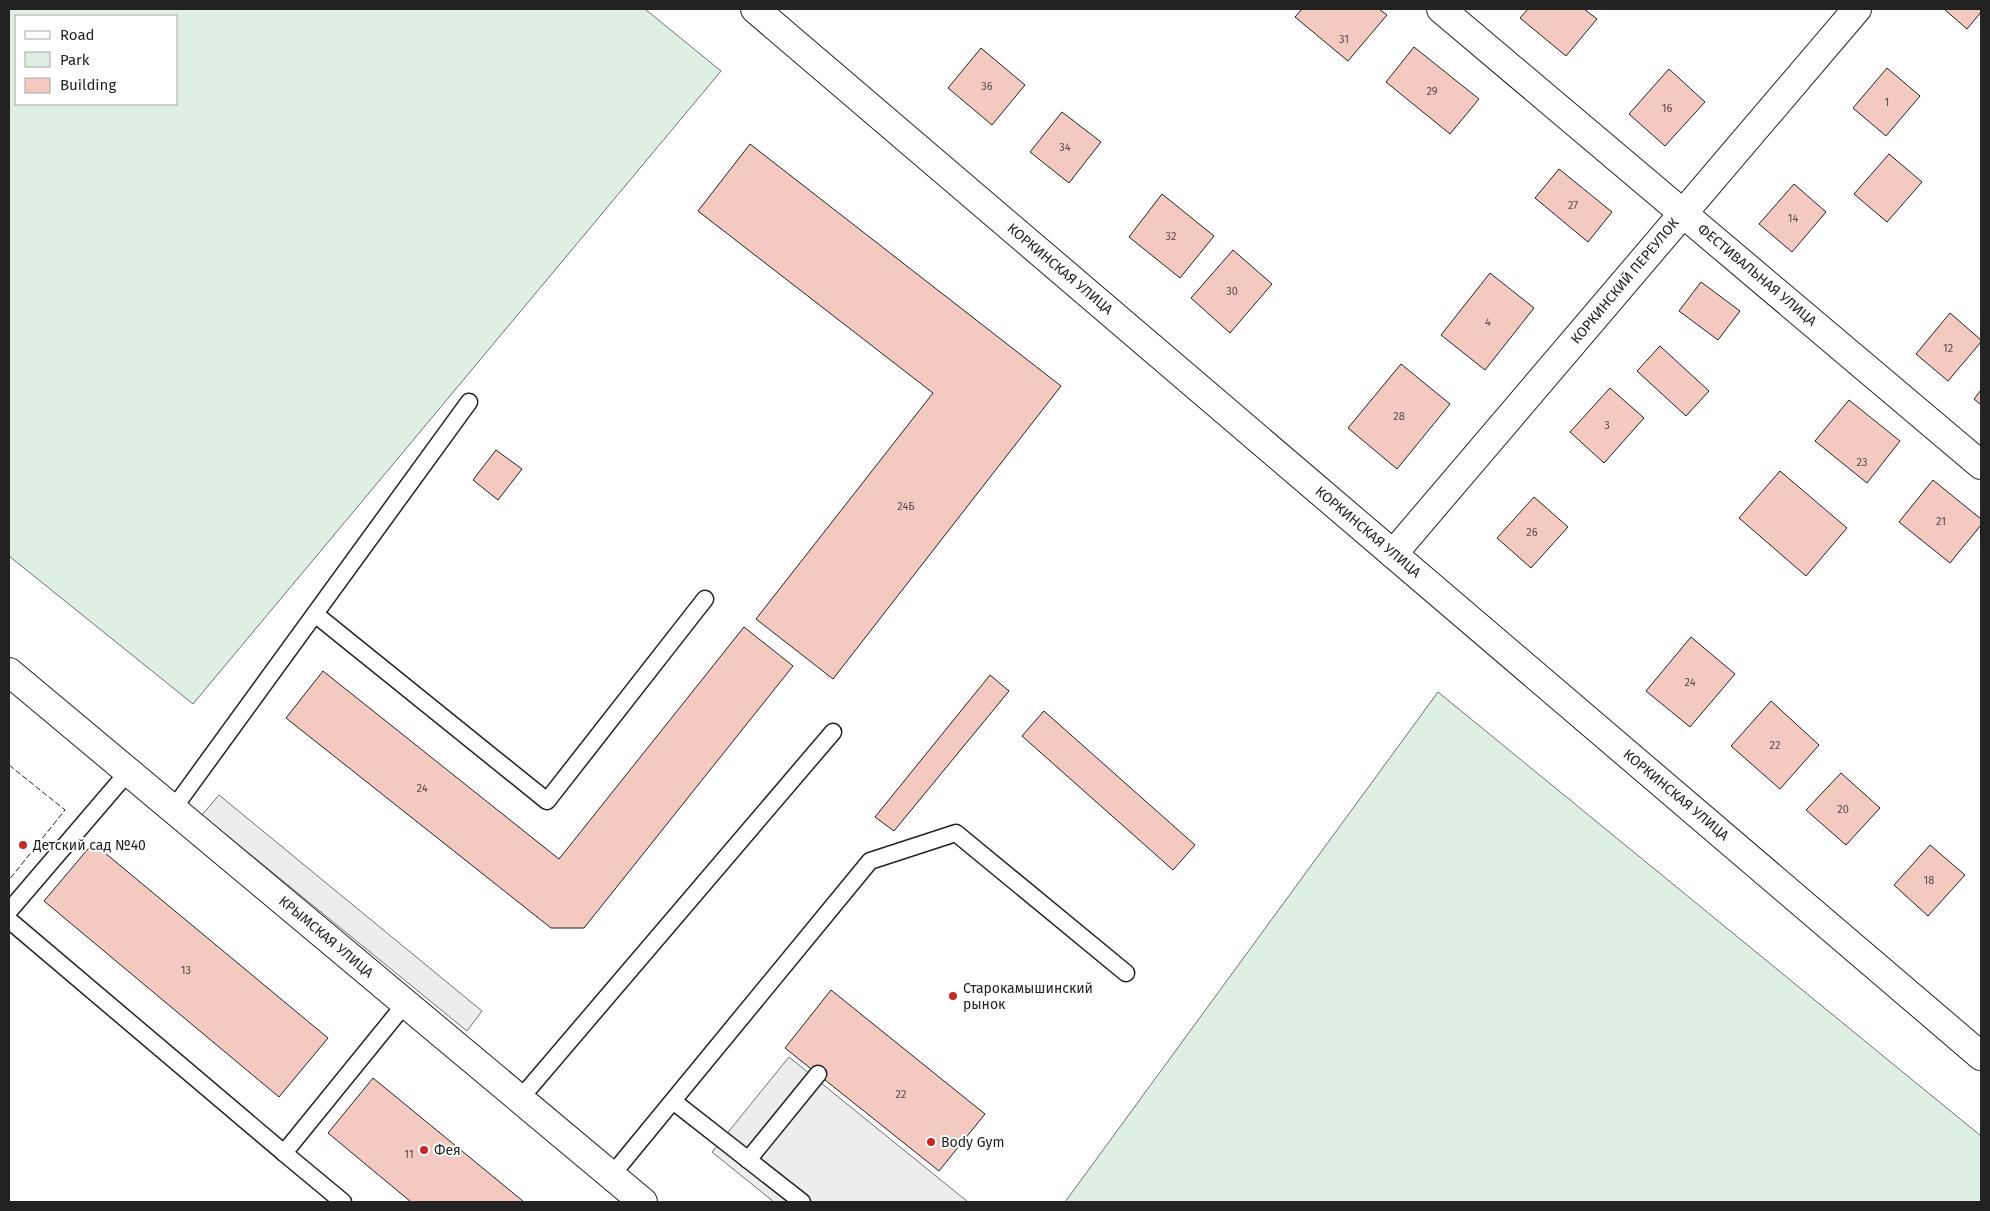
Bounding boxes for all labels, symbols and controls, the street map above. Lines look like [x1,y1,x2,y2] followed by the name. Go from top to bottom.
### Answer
[15,15,178,105] legend
[60,26,95,44] text: Road
[1339,33,1349,46] house number: 31
[60,51,90,69] text: Park
[60,76,116,94] text: Building
[981,80,993,93] house number: 36
[1426,85,1438,98] house number: 29
[1885,96,1889,109] house number: 1
[1662,102,1672,115] house number: 16
[1059,141,1071,154] house number: 34
[1568,199,1578,212] house number: 27
[1788,212,1798,225] house number: 14
[1567,214,1683,347] street label: КОРКИНСКИЙ ПЕРЕУЛОК
[1004,220,1116,318] street label: КОРКИНСКАЯ УЛИЦА
[1694,220,1820,330] street label: ФЕСТИВАЛЬНАЯ УЛИЦА
[1166,230,1176,243] house number: 32
[1226,285,1238,298] house number: 30
[1485,316,1491,329] house number: 4
[1943,342,1953,355] house number: 12
[1393,410,1405,423] house number: 28
[1604,419,1610,432] house number: 3
[1857,456,1867,469] house number: 23
[1312,483,1424,581] street label: КОРКИНСКАЯ УЛИЦА
[897,500,915,513] house number: 24Б
[1936,515,1946,528] house number: 21
[1526,526,1538,539] house number: 26
[1685,676,1696,689] house number: 24
[1770,739,1780,752] house number: 22
[1620,746,1732,844] street label: КОРКИНСКАЯ УЛИЦА
[417,782,428,795] house number: 24
[1837,803,1849,816] house number: 20
[32,837,146,854] place label: Детский сад №40
[17,839,29,851] marker: Детский сад №40
[1924,874,1934,887] house number: 18
[275,892,377,982] street label: КРЫМСКАЯ УЛИЦА
[181,964,191,977] house number: 13
[963,980,1093,1013] place label: Старокамышинский рынок
[947,990,959,1002] marker: Старокамышинский рынок
[896,1088,906,1101] house number: 22
[941,1134,1004,1151] place label: Body Gym
[925,1136,937,1148] marker: Body Gym
[434,1142,461,1159] place label: Фея
[418,1144,430,1156] marker: Фея
[404,1148,414,1161] house number: 11

